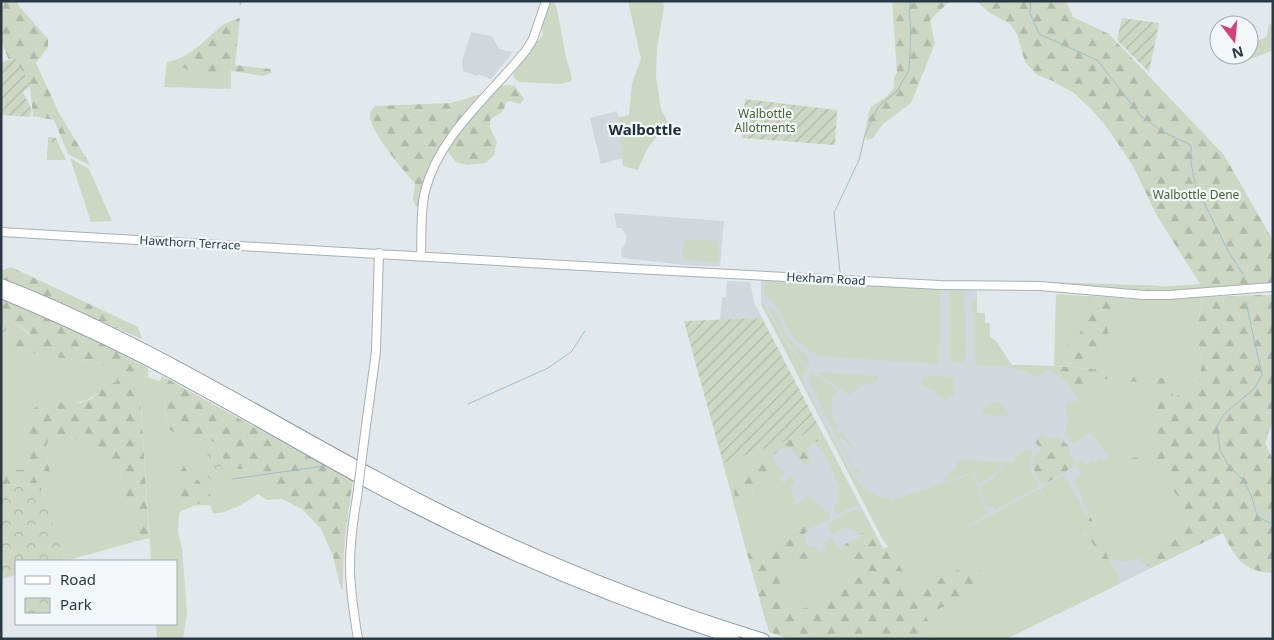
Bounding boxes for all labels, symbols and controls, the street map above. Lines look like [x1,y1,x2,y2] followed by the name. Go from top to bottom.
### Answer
[1209,15,1259,65] north arrow
[1230,42,1246,64] text: N
[735,105,796,136] park label: Walbottle Allotments
[609,119,682,139] district label: Walbottle
[1153,186,1240,203] park label: Walbottle Dene
[139,231,241,254] street label: Hawthorn Terrace
[786,268,866,289] street label: Hexham Road
[15,560,178,625] legend
[60,569,96,589] text: Road
[60,594,92,614] text: Park

